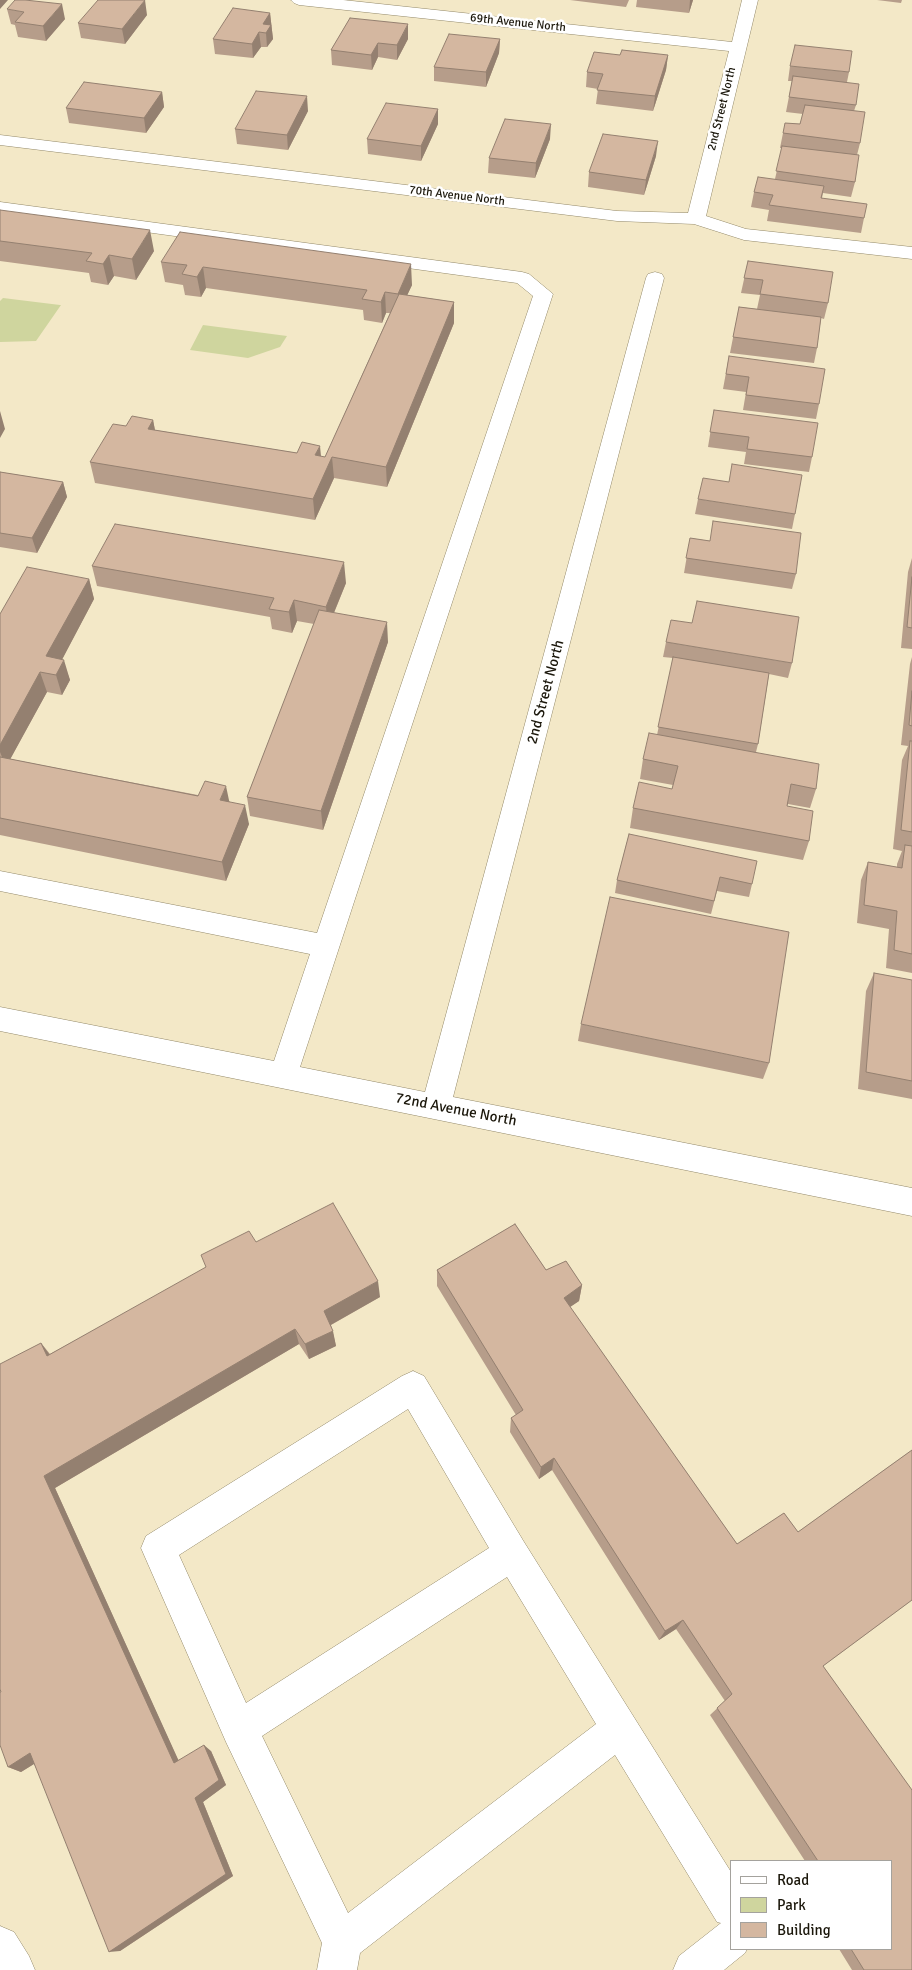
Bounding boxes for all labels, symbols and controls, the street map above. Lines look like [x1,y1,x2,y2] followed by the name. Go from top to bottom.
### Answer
[469,11,567,35] street label: 69th Avenue North
[705,66,739,152] street label: 2nd Street North
[408,183,506,209] street label: 70th Avenue North
[523,638,569,746] street label: 2nd Street North
[394,1089,518,1131] street label: 72nd Avenue North
[730,1860,892,1950] legend
[777,1871,809,1889] text: Road
[777,1896,806,1914] text: Park
[777,1921,831,1939] text: Building

